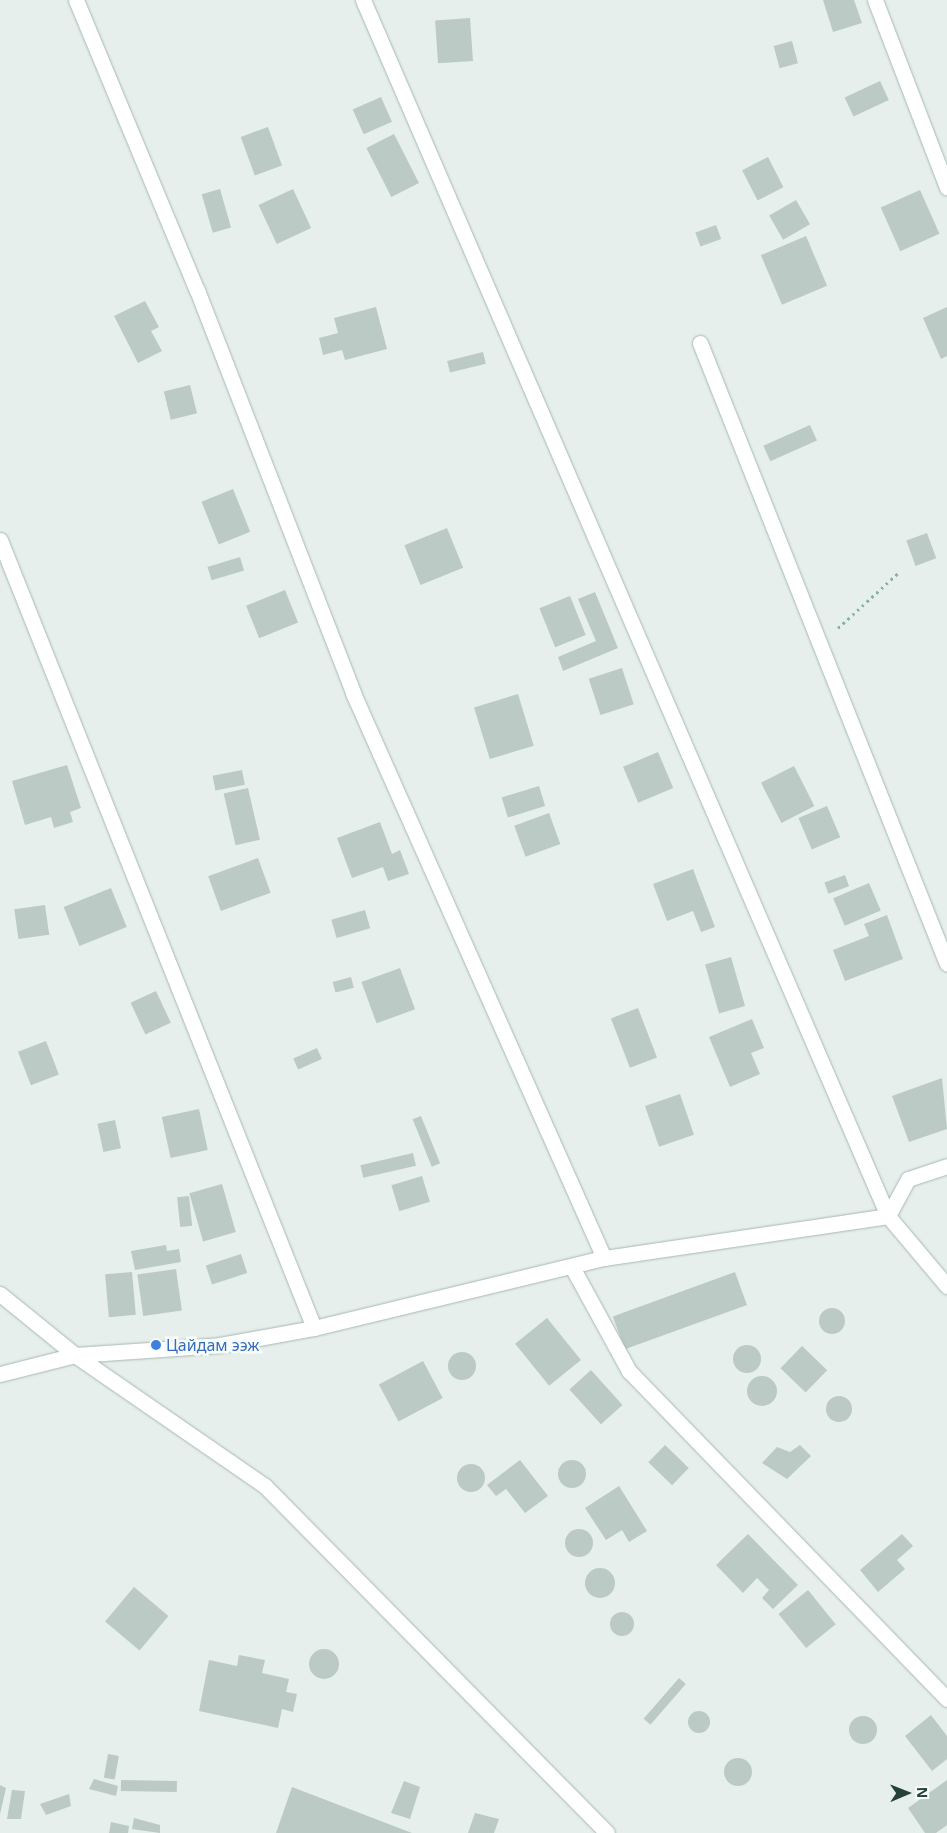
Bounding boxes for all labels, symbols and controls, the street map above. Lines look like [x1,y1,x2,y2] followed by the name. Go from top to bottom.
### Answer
[166,1335,259,1355] place label: Цайдам ээж
[150,1339,162,1351] marker: Цайдам ээж
[882,1768,932,1818] north arrow
[913,1787,932,1799] text: N

